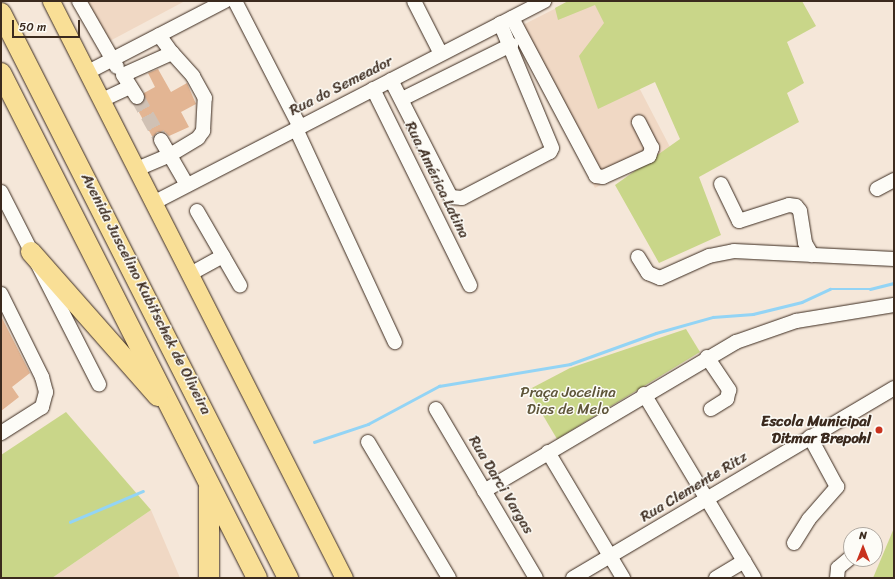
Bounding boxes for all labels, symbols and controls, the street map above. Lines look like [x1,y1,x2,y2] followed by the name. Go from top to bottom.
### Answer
[14,12,82,38] scale bar
[19,16,46,38] text: 50 m
[286,52,396,120] street label: Rua do Semeador
[401,119,473,241] street label: Rua América Latina
[77,170,215,418] street label: Avenida Juscelino Kubitschek de Oliveira
[520,383,616,418] park label: Praça Jocelina Dias de Melo
[761,412,871,447] place label: Escola Municipal Ditmar Brepohl
[874,425,884,435] marker: Escola Municipal Ditmar Brepohl
[465,433,537,537] street label: Rua Darci Vargas
[637,448,751,526] street label: Rua Clemente Ritz
[859,526,867,545] text: N
[843,527,883,567] north arrow

